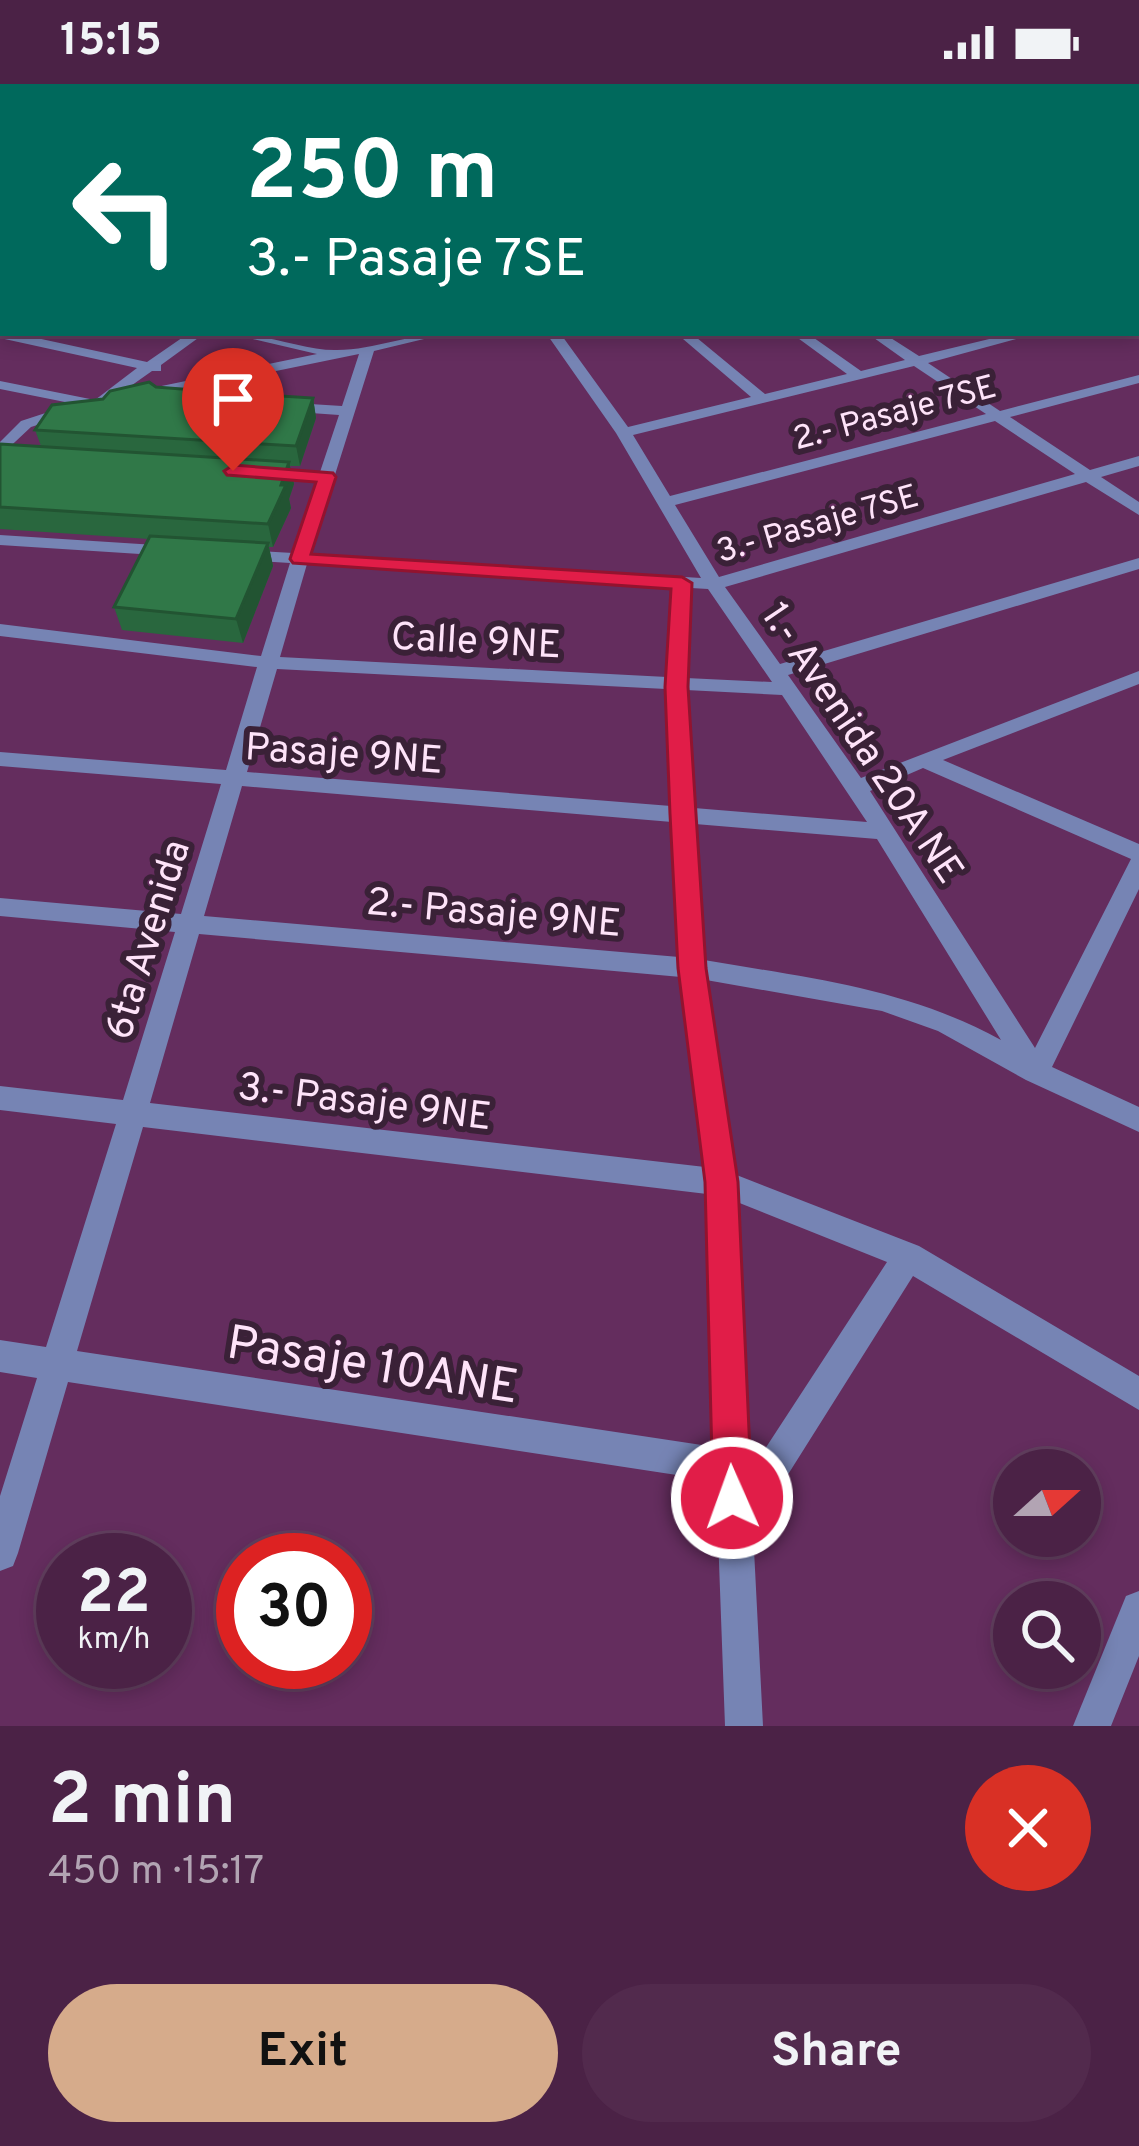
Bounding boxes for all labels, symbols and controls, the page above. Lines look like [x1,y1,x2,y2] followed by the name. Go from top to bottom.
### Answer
[60,14,162,71] text: 15:15
[246,123,498,229] text: 250 m
[48,132,204,288] icon: left
[246,227,586,296] text: 3.- Pasaje 7SE
[182,348,284,471] pin
[200,366,266,432] icon: arrive
[789,368,1001,462] street label: 2.- Pasaje 7SE
[712,477,924,575] street label: 3.- Pasaje 7SE
[748,595,972,894] street label: 1.- Avenida 20A NE
[389,615,562,672] street label: Calle 9NE
[243,725,444,788] street label: Pasaje 9NE
[97,835,204,1046] street label: 6ta Avenida
[364,880,623,951] street label: 2.- Pasaje 9NE
[235,1065,494,1144] street label: 3.- Pasaje 9NE
[222,1315,522,1421] street label: Pasaje 10ANE
[669,1435,795,1561] position arrow
[993,1449,1101,1557] north arrow
[993,1449,1101,1689] map controls
[216,1533,372,1689] speed limit sign: 30
[77,1558,151,1634] text: 22
[993,1581,1101,1689] button: search
[78,1622,150,1659] text: km/h
[48,1758,236,1850] text: 2 min
[965,1765,1091,1891] button: close
[48,1849,264,1898] text: 450 m · 15:17
[48,1984,558,2122] button: Exit
[582,1984,1091,2122] button: Share

